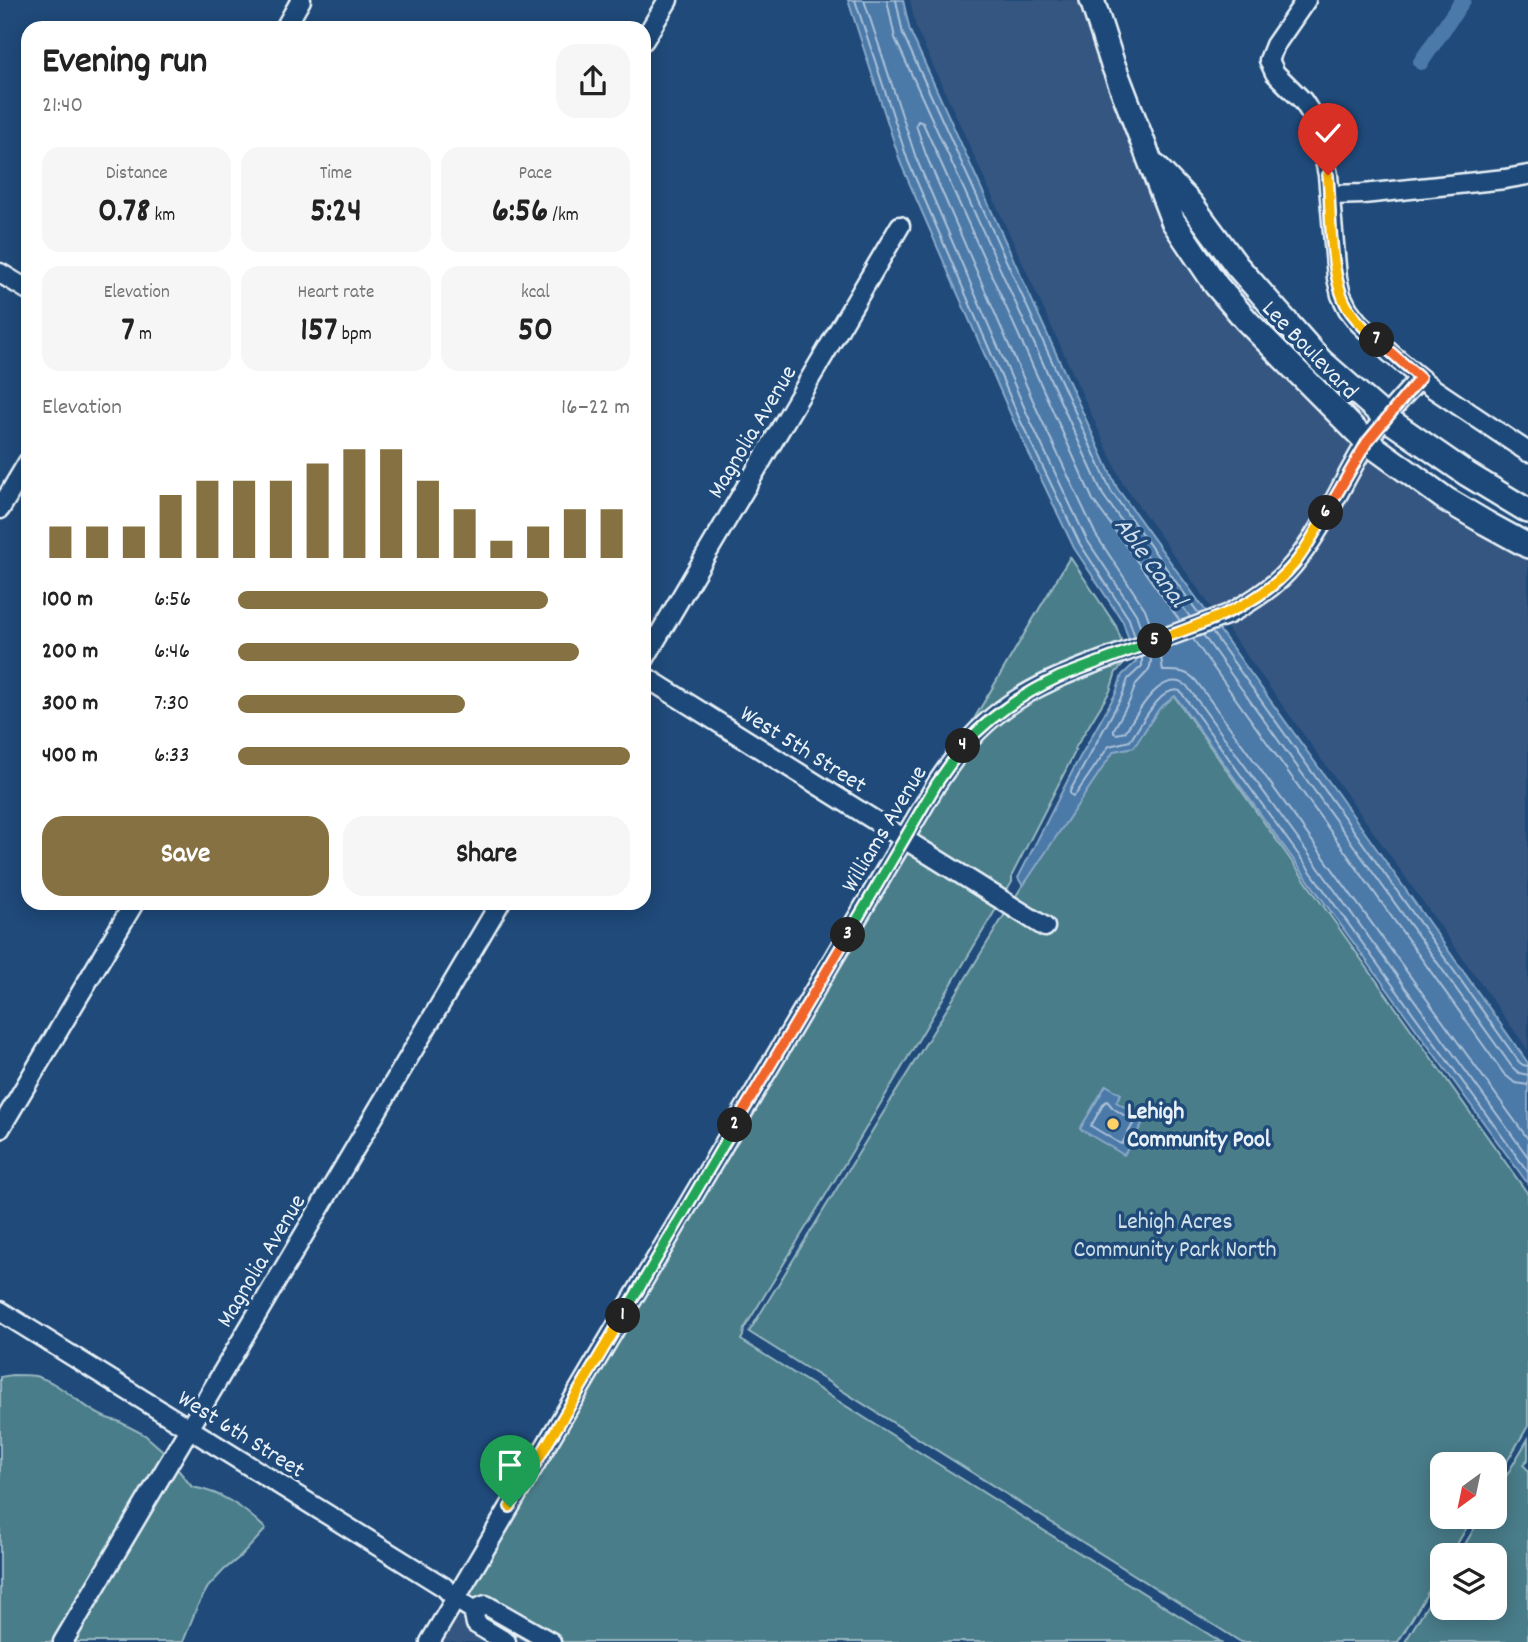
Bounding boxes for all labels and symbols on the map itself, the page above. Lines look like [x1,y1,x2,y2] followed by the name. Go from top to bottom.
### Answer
[1298,103,1358,175] pin
[1253,294,1365,408] street label: Lee Boulevard
[1360,322,1394,358] pin: 7
[700,359,807,506] street label: Magnolia Avenue
[1308,496,1344,530] pin: 6
[1103,510,1196,618] water label: Able Canal
[1138,624,1172,658] pin: 5
[733,698,872,803] street label: West 5th Street
[946,728,981,764] pin: 4
[834,760,937,900] street label: Williams Avenue
[830,918,866,953] pin: 3
[1127,1096,1271,1158] place label: Lehigh Community Pool
[718,1108,752,1142] pin: 2
[1105,1116,1121,1132] marker: Lehigh Community Pool
[209,1188,316,1335] street label: Magnolia Avenue
[1073,1206,1277,1268] park label: Lehigh Acres Community Park North
[606,1298,640,1334] pin: 1
[170,1383,311,1488] street label: West 6th Street
[480,1435,540,1507] pin
[1430,1452,1507,1530] north arrow

